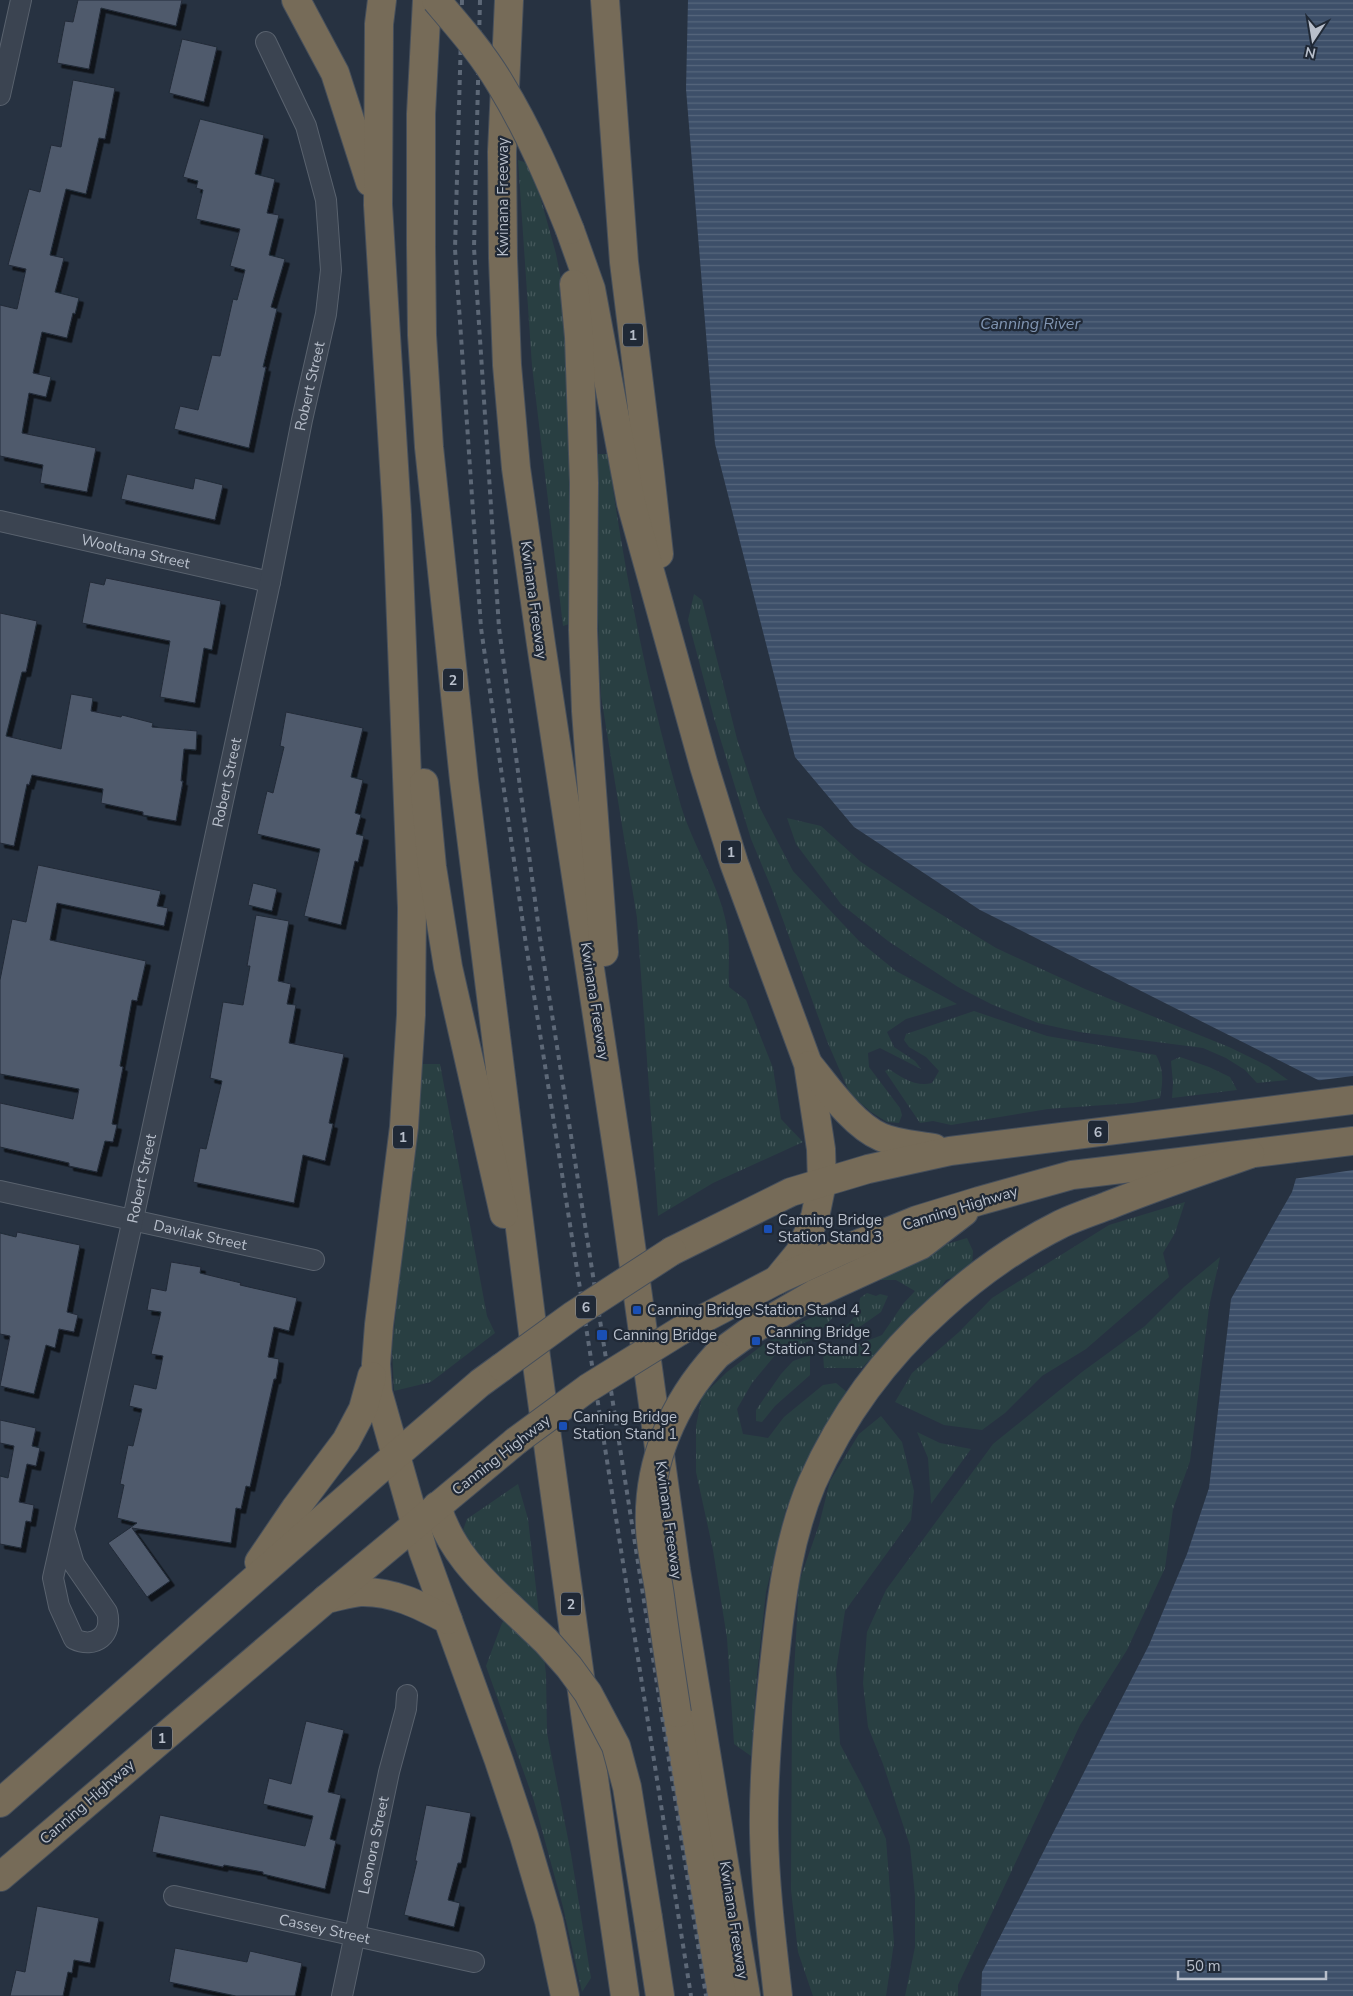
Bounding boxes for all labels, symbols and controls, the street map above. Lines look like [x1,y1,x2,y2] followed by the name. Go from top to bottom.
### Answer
[1288,15,1338,65] north arrow
[1303,42,1318,63] text: N
[493,137,513,257] street label: Kwinana Freeway
[980,313,1081,335] water label: Canning River
[623,324,643,346] road number: 1
[290,339,330,432] street label: Robert Street
[79,530,193,574] street label: Wooltana Street
[516,540,552,661] street label: Kwinana Freeway
[443,668,463,692] road number: 2
[208,735,246,829] street label: Robert Street
[721,840,741,864] road number: 1
[576,941,614,1062] street label: Kwinana Freeway
[1088,1120,1108,1144] road number: 6
[393,1126,413,1148] road number: 1
[122,1131,161,1225] street label: Robert Street
[900,1181,1020,1235] street label: Canning Highway
[778,1210,882,1247] place label: Canning Bridge Station Stand 3
[152,1215,249,1255] street label: Davilak Street
[762,1223,774,1235] marker: Canning Bridge Station Stand 3
[576,1295,596,1318] road number: 6
[647,1300,859,1320] place label: Canning Bridge Station Stand 4
[631,1304,643,1316] marker: Canning Bridge Station Stand 4
[766,1322,870,1359] place label: Canning Bridge Station Stand 2
[613,1325,717,1345] place label: Canning Bridge
[595,1328,609,1342] marker: Canning Bridge
[750,1335,762,1347] marker: Canning Bridge Station Stand 2
[573,1407,677,1444] place label: Canning Bridge Station Stand 1
[448,1410,555,1500] street label: Canning Highway
[557,1420,569,1432] marker: Canning Bridge Station Stand 1
[651,1460,687,1581] street label: Kwinana Freeway
[561,1592,581,1616] road number: 2
[152,1726,172,1750] road number: 1
[35,1755,139,1849] street label: Canning Highway
[354,1794,394,1896] street label: Leonora Street
[715,1860,753,1981] street label: Kwinana Freeway
[277,1909,373,1949] street label: Cassey Street
[1178,1948,1326,1980] scale bar
[1186,1956,1221,1976] text: 50 m

